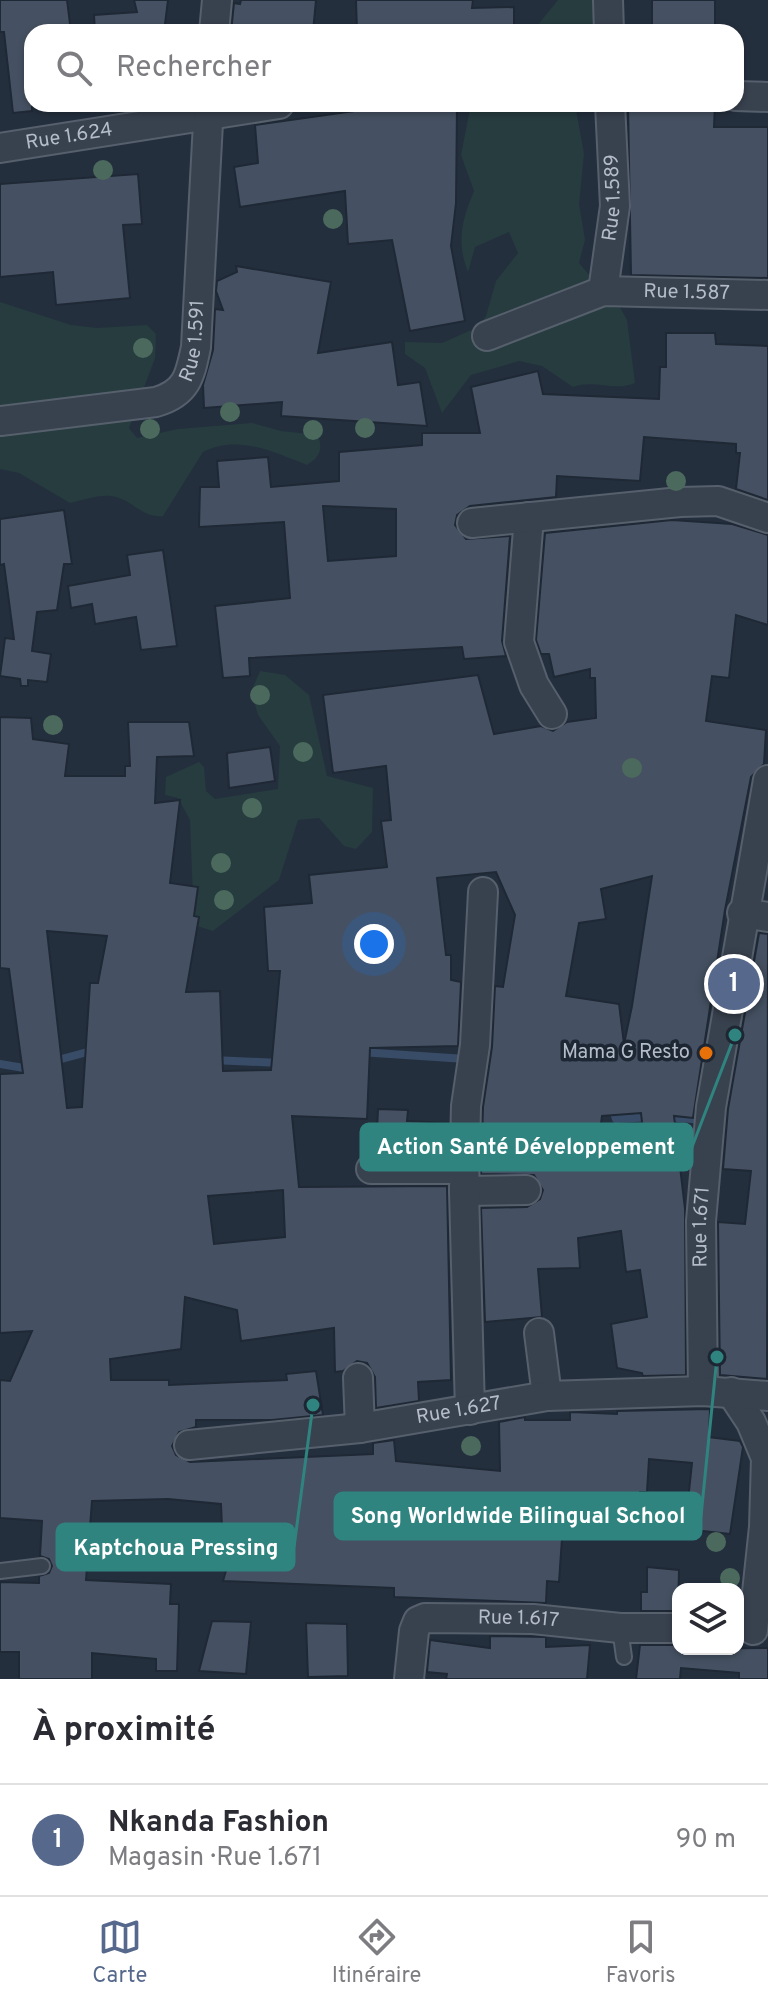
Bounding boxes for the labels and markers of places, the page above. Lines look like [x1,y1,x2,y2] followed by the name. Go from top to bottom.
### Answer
[708,954,760,1014] pin: 1
[562,1040,690,1066] place label: Mama G Resto
[697,1044,715,1062] marker: Mama G Resto
[361,1124,692,1170] callout: Action Santé Développement
[335,1493,701,1539] callout: Song Worldwide Bilingual School
[57,1524,294,1570] callout: Kaptchoua Pressing

